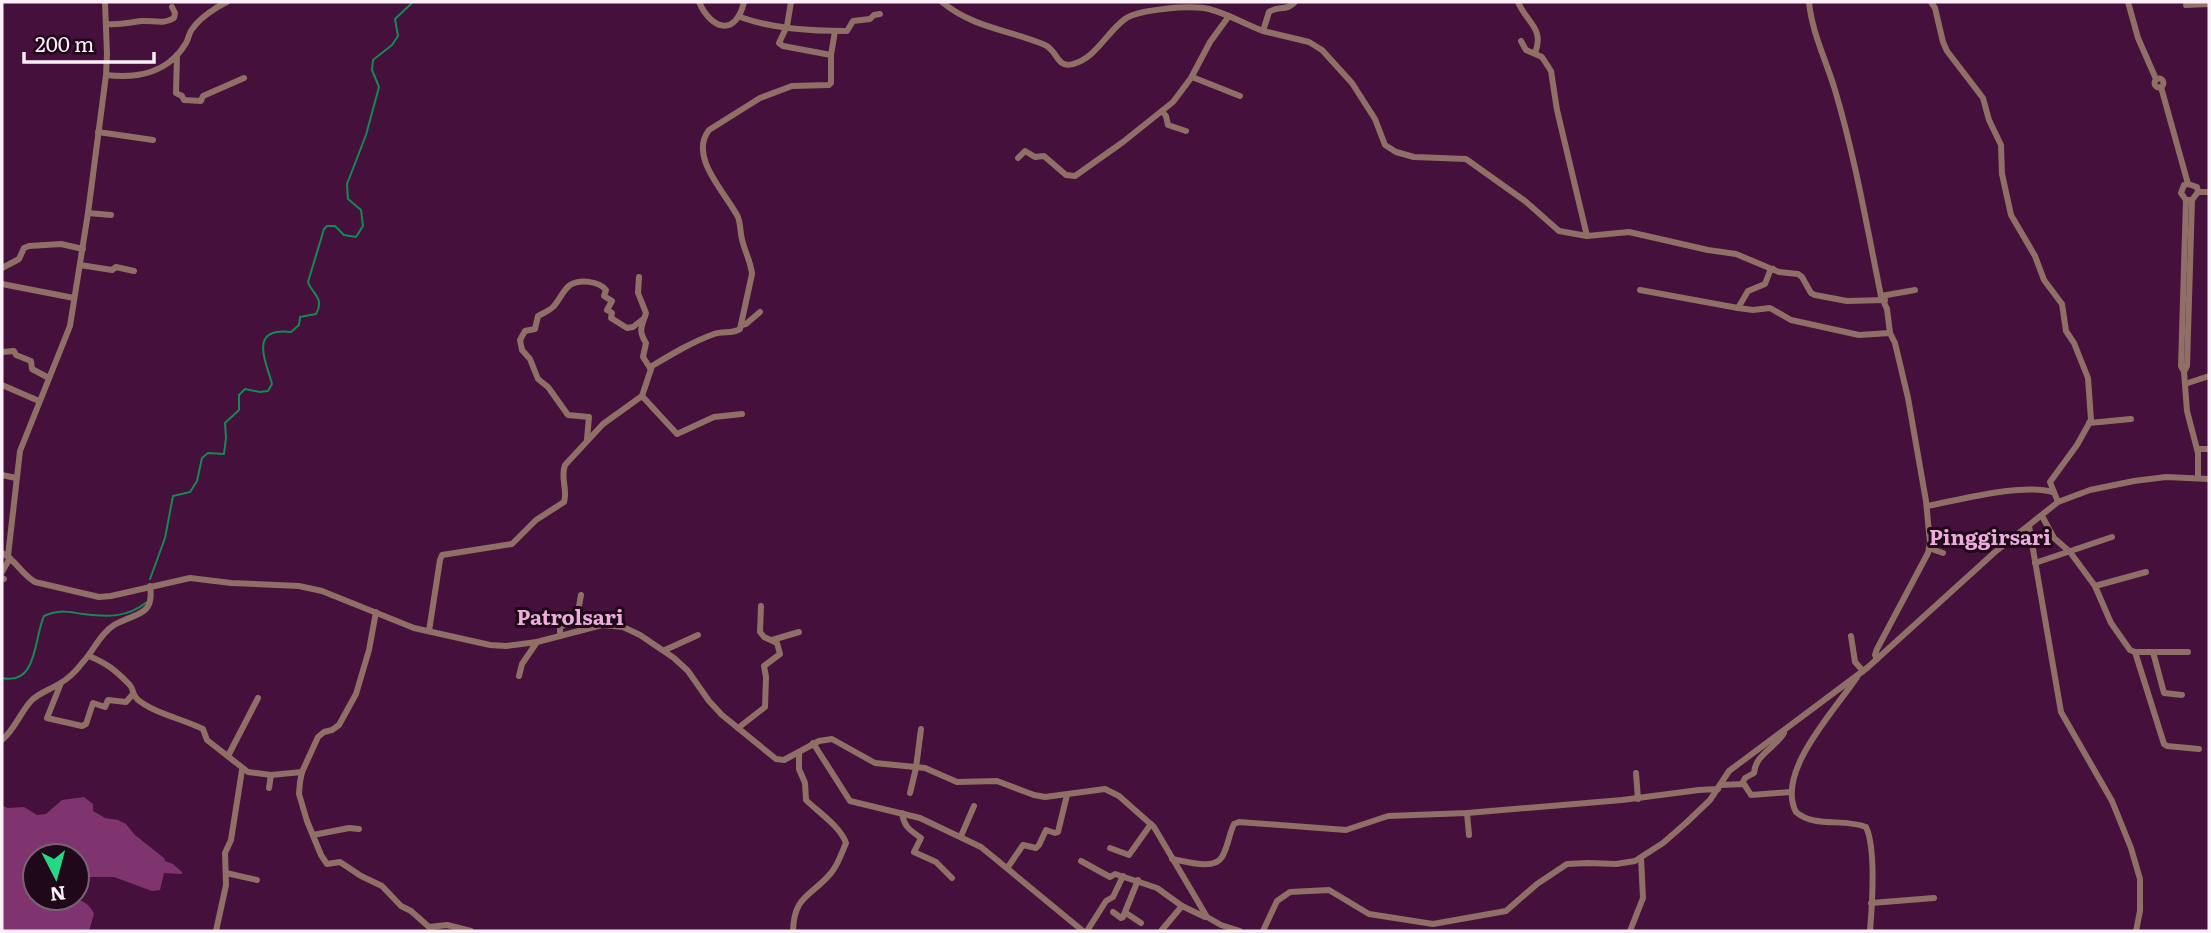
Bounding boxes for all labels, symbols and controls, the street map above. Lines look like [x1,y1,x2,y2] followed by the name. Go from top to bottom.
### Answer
[24,21,154,65] scale bar
[35,27,95,58] text: 200 m
[1929,520,2051,551] district label: Pinggirsari
[516,600,624,631] district label: Patrolsari
[21,842,91,912] north arrow
[48,880,67,910] text: N

